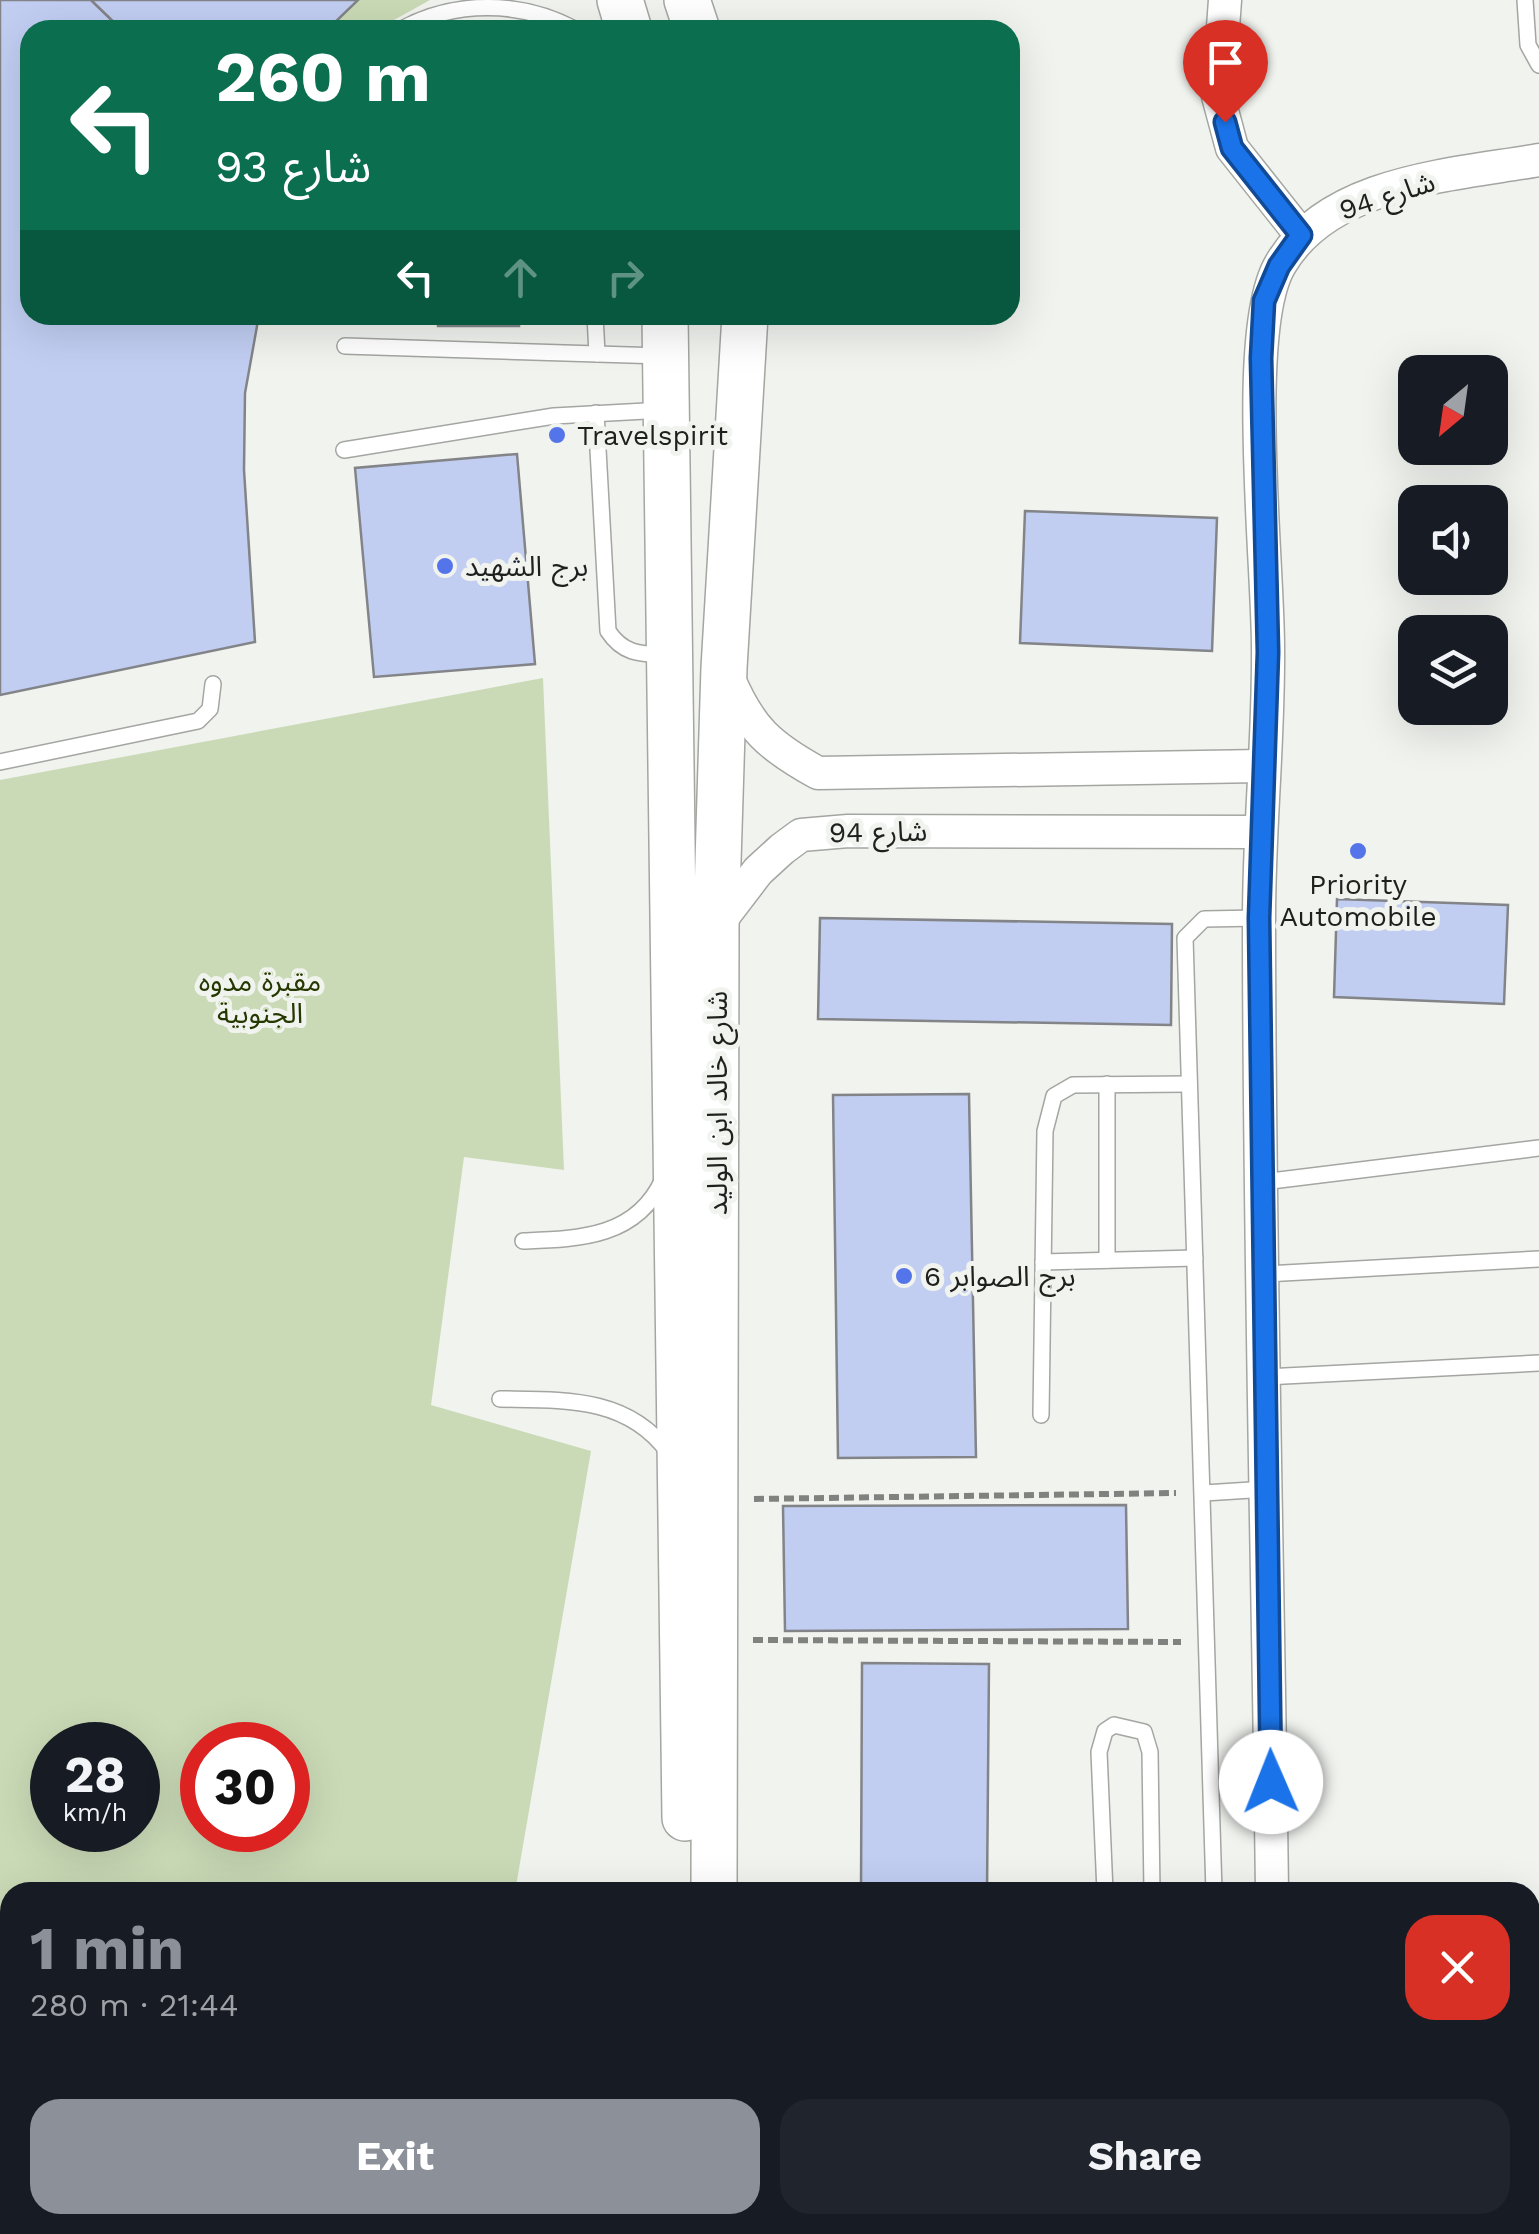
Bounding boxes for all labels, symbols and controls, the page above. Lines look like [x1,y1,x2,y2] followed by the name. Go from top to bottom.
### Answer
[1183,20,1268,123] pin
[1198,35,1253,90] icon: arrive
[215,36,431,118] text: 260 m
[50,60,180,190] icon: left
[215,140,371,193] text: شارع 93
[1335,165,1440,231] street label: شارع 94
[388,250,443,305] icon: left
[493,250,548,305] icon: ahead
[598,250,653,305] icon: right
[1398,355,1508,465] north arrow
[1398,355,1508,725] map controls
[577,419,728,452] place label: Travelspirit
[546,424,568,446] marker: Travelspirit
[1398,485,1508,595] button: sound
[465,550,588,587] place label: برج الشهيد
[434,555,456,577] marker: برج الشهيد
[1398,615,1508,725] button: layers
[828,815,928,853] street label: شارع 94
[1347,840,1369,862] marker: Priority Automobile
[1279,868,1437,933] place label: Priority Automobile
[199,965,321,1030] park label: مقبرة مدوه الجنوبية
[701,991,738,1215] street label: شارع خالد ابن الوليد
[924,1260,1076,1297] place label: برج الصوابر 6
[893,1265,915,1287] marker: برج الصوابر 6
[180,1722,310,1852] speed limit sign: 30
[1219,1730,1323,1834] position arrow
[64,1745,126,1804] text: 28
[63,1798,127,1827] text: km/h
[30,1913,184,1984] text: 1 min
[1405,1915,1510,2020] button: close
[30,1986,238,2024] text: 280 m · 21:44
[30,2099,760,2214] button: Exit
[780,2099,1510,2214] button: Share

